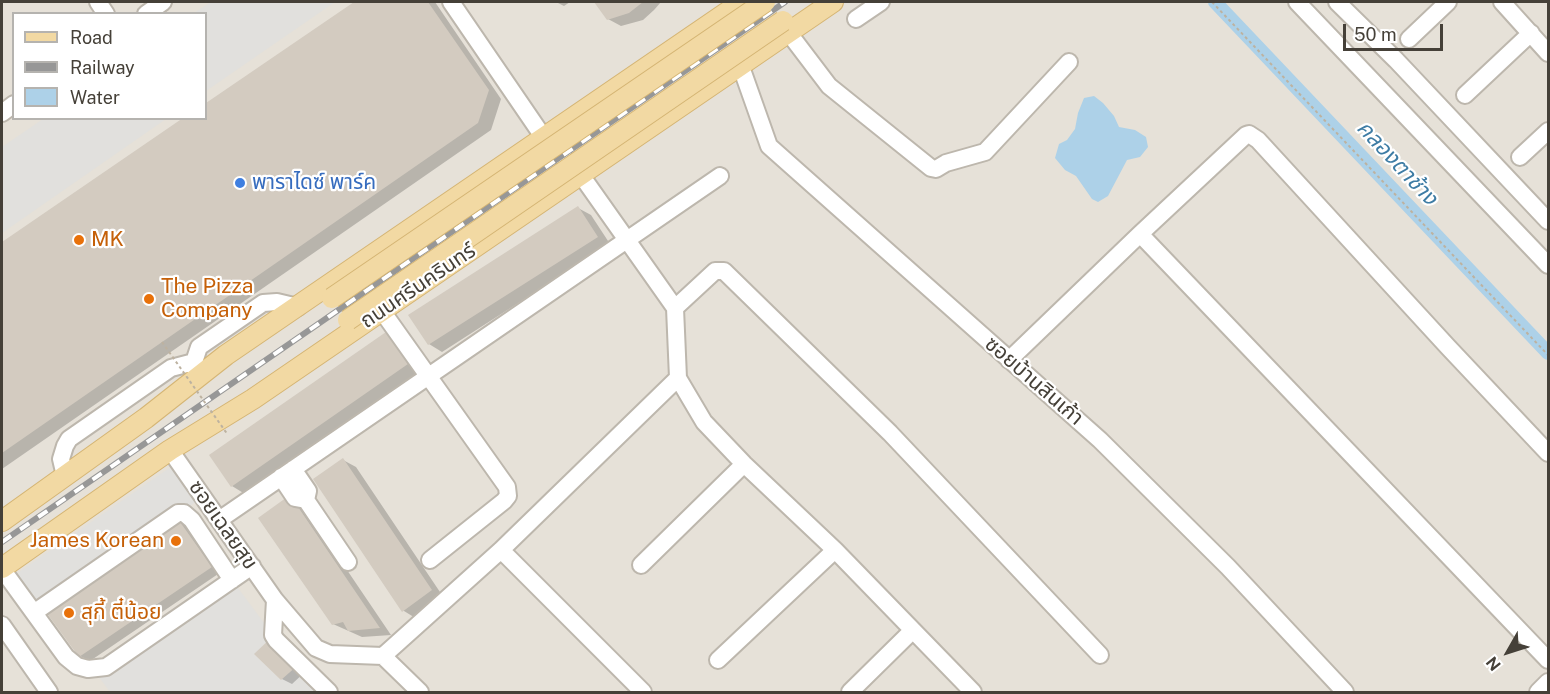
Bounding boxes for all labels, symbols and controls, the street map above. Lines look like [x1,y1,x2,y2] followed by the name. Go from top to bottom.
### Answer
[12,12,207,120] legend
[1346,12,1446,50] scale bar
[1354,24,1397,45] text: 50 m
[70,27,113,48] text: Road
[70,57,135,78] text: Railway
[70,87,120,108] text: Water
[1351,115,1443,211] water label: คลองตาช้าง
[252,170,376,196] place label: พาราไดซ์ พาร์ค
[233,176,247,190] marker: พาราไดซ์ พาร์ค
[91,227,124,253] place label: MK
[72,233,86,247] marker: MK
[356,238,480,334] street label: ถนนศรีนครินทร์
[161,274,253,324] place label: The Pizza Company
[142,292,156,306] marker: The Pizza Company
[980,331,1088,431] street label: ซอยบ้านสินเก้า
[183,476,263,574] street label: ซอยเฉลยสุข
[29,528,164,554] place label: James Korean
[169,534,183,548] marker: James Korean
[81,600,161,626] place label: สุกี้ ตี๋น้อย
[62,606,76,620] marker: สุกี้ ตี๋น้อย
[1478,622,1538,682] north arrow
[1482,653,1505,674] text: N

